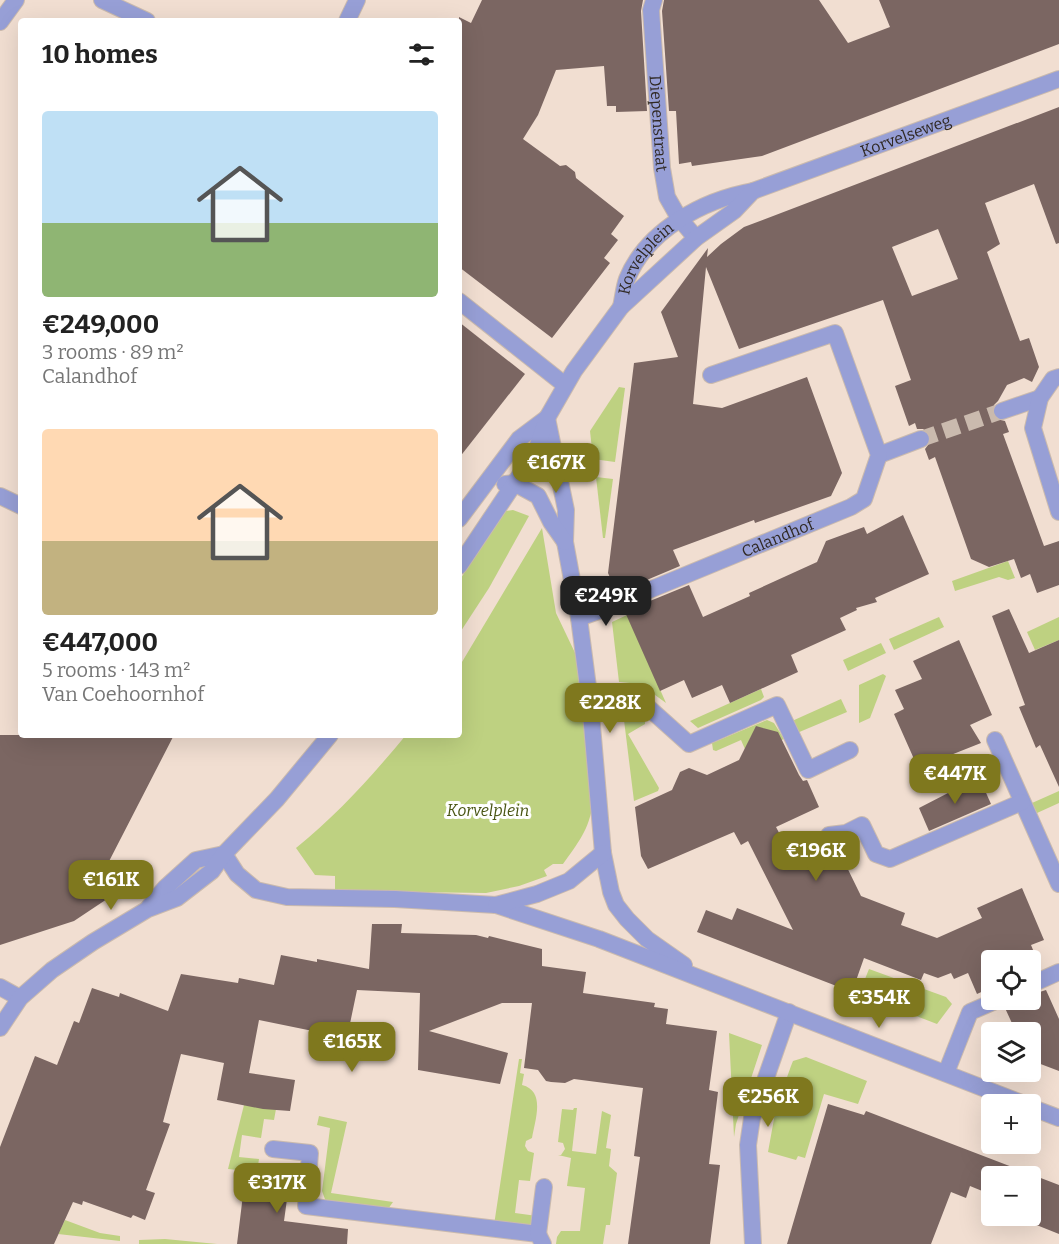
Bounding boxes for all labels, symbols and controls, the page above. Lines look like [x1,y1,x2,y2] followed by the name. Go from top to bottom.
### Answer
[405,38,438,71] icon: filters
[42,39,158,70] text: 10 homes
[646,74,671,173] street label: Diepenstraat
[858,110,954,161] street label: Korvelseweg
[186,150,294,258] icon: home
[614,218,677,296] street label: Korvelplein
[42,309,159,340] text: €249,000
[42,340,184,364] text: 3 rooms · 89 m²
[42,364,137,388] text: Calandhof
[514,443,598,494] pin: €167K
[526,450,586,474] text: €167K
[186,468,294,576] icon: home
[739,514,818,561] street label: Calandhof
[564,576,648,627] pin: €249K
[574,583,638,607] text: €249K
[42,627,158,658] text: €447,000
[42,658,190,682] text: 5 rooms · 143 m²
[42,682,204,706] text: Van Coehoornhof
[568,683,652,734] pin: €228K
[579,690,641,714] text: €228K
[913,754,997,805] pin: €447K
[923,761,987,785] text: €447K
[447,801,529,820] park label: Korvelplein
[774,831,858,882] pin: €196K
[786,838,846,862] text: €196K
[69,860,153,911] pin: €161K
[83,867,140,891] text: €161K
[981,950,1041,1226] map controls
[981,950,1041,1010] button: locate
[837,978,921,1029] pin: €354K
[848,985,910,1009] text: €354K
[310,1022,394,1073] pin: €165K
[981,1022,1041,1082] button: layers
[322,1029,382,1053] text: €165K
[726,1077,810,1128] pin: €256K
[737,1084,799,1108] text: €256K
[981,1094,1041,1154] button: +
[235,1163,319,1214] pin: €317K
[981,1166,1041,1226] button: −
[248,1170,306,1194] text: €317K

